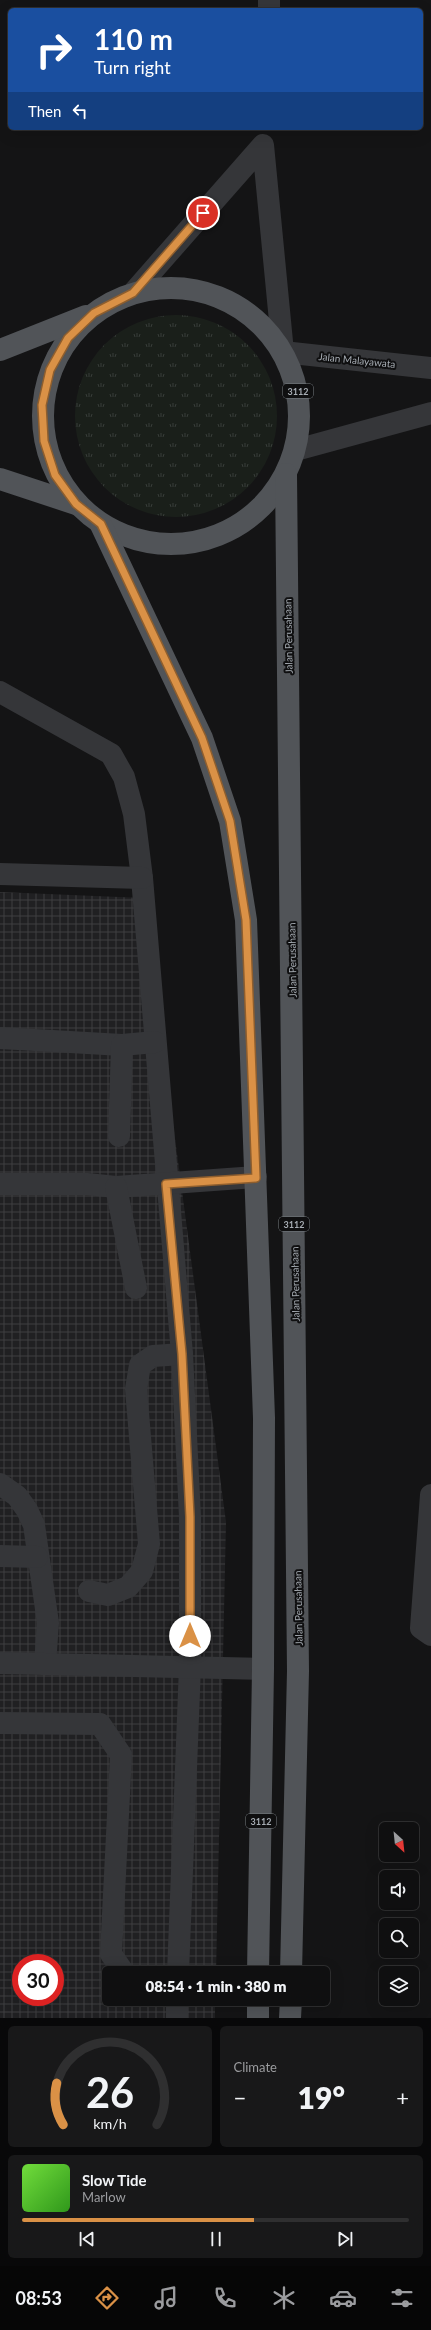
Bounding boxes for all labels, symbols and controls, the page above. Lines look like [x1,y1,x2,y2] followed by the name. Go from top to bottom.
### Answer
[94,22,173,56] text: 110 m
[28,24,80,76] icon: right
[94,56,171,78] text: Turn right
[69,100,91,122] icon: left
[28,102,61,120] text: Then
[186,196,220,230] pin
[192,202,214,224] icon: arrive
[318,350,396,370] street label: Jalan Malayawata
[283,384,313,398] road number: 3112
[281,598,295,674] street label: Jalan Perusahaan
[285,922,299,998] street label: Jalan Perusahaan
[279,1217,309,1231] road number: 3112
[288,1246,302,1322] street label: Jalan Perusahaan
[291,1570,305,1646] street label: Jalan Perusahaan
[169,1615,211,1657] position arrow
[246,1814,276,1828] road number: 3112
[379,1822,419,1862] north arrow
[379,1822,419,2006] map controls
[379,1870,419,1910] button: sound
[379,1918,419,1958] button: search
[12,1954,64,2006] speed limit sign: 30
[379,1966,419,2006] button: layers
[145,1977,287,1995] text: 08:54 · 1 min · 380 m
[234,2059,277,2075] text: Climate
[86,2066,134,2116] text: 26
[298,2079,345,2115] text: 19°
[234,2084,246,2111] text: −
[396,2084,409,2111] text: +
[93,2114,126,2131] text: km/h
[82,2171,147,2189] text: Slow Tide
[82,2189,126,2205] text: Marlow
[76,2228,98,2250] icon: previous
[205,2228,227,2250] icon: pause
[334,2228,356,2250] icon: next
[93,2284,121,2312] icon: directions
[152,2284,180,2312] icon: music
[211,2284,239,2312] icon: phone
[270,2284,298,2312] icon: climate
[329,2284,357,2312] icon: car
[388,2284,416,2312] icon: filters
[15,2287,62,2309] text: 08:53

